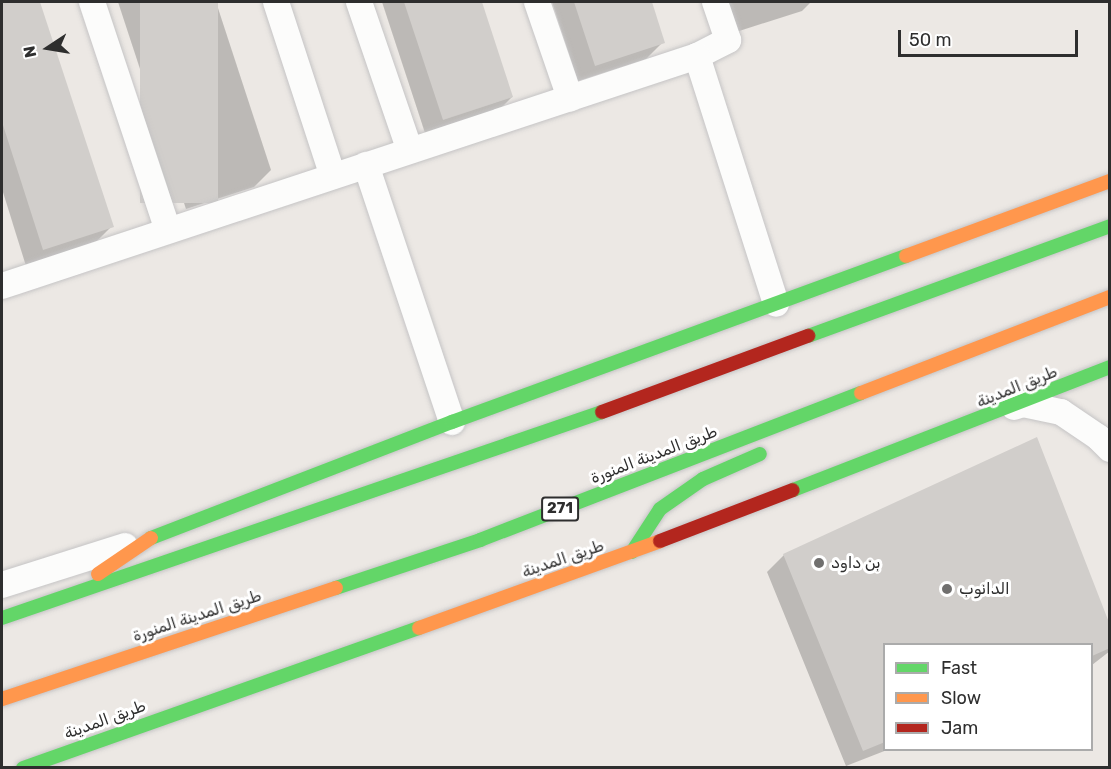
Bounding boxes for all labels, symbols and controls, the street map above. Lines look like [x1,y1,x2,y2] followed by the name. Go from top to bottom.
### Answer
[18,18,78,78] north arrow
[901,18,1081,56] scale bar
[909,29,952,51] text: 50 m
[19,44,40,59] text: N
[974,362,1060,412] street label: طريق المدينة
[588,422,720,488] street label: طريق المدينة المنورة
[540,497,580,521] road number: 271
[520,536,606,582] street label: طريق المدينة
[831,553,880,573] place label: بن داود
[812,556,826,570] marker: بن داود
[959,579,1010,599] place label: الدانوب
[940,582,954,596] marker: الدانوب
[130,586,264,646] street label: طريق المدينة المنورة
[883,643,1093,751] legend
[941,657,977,679] text: Fast
[941,687,981,709] text: Slow
[62,696,148,744] street label: طريق المدينة
[941,717,978,739] text: Jam

